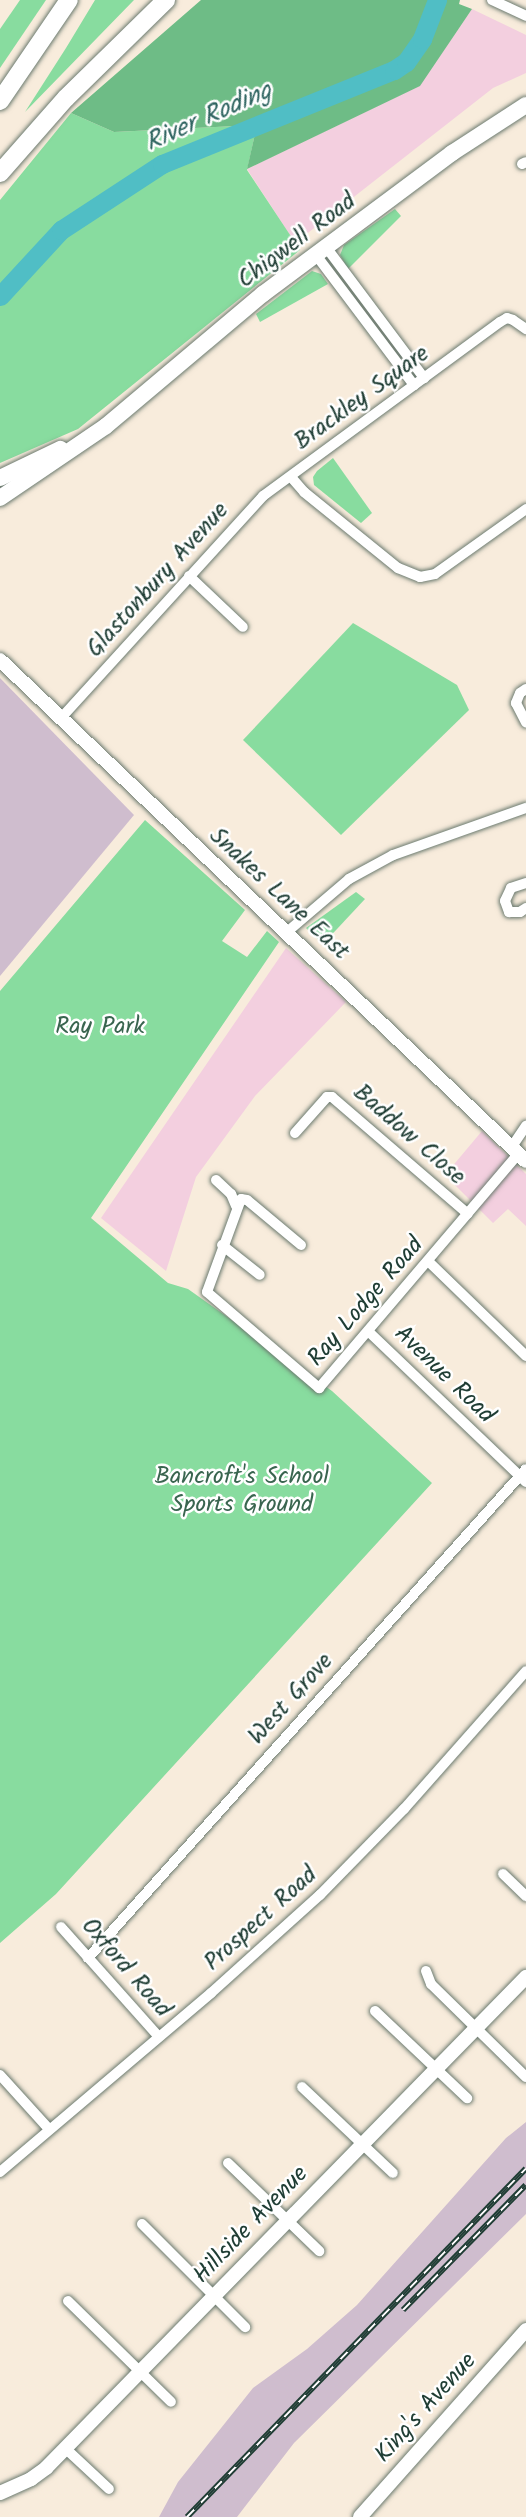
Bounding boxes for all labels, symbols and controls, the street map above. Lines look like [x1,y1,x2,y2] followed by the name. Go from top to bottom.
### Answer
[141,76,277,160] water label: River Roding
[232,187,362,295] street label: Chigwell Road
[289,339,435,457] street label: Brackley Square
[81,497,235,663] street label: Glastonbury Avenue
[203,822,355,966] street label: Snakes Lane East
[55,1013,145,1041] park label: Ray Park
[347,1078,471,1192] street label: Baddow Close
[302,1231,430,1373] street label: Ray Lodge Road
[388,1320,500,1430] street label: Avenue Road
[155,1463,329,1519] park label: Bancroft's School Sports Ground
[242,1647,340,1751] street label: West Grove
[199,1861,323,1977] street label: Prospect Road
[75,1912,177,2024] street label: Oxford Road
[188,2160,314,2290] street label: Hillside Avenue
[369,2347,483,2469] street label: King's Avenue

